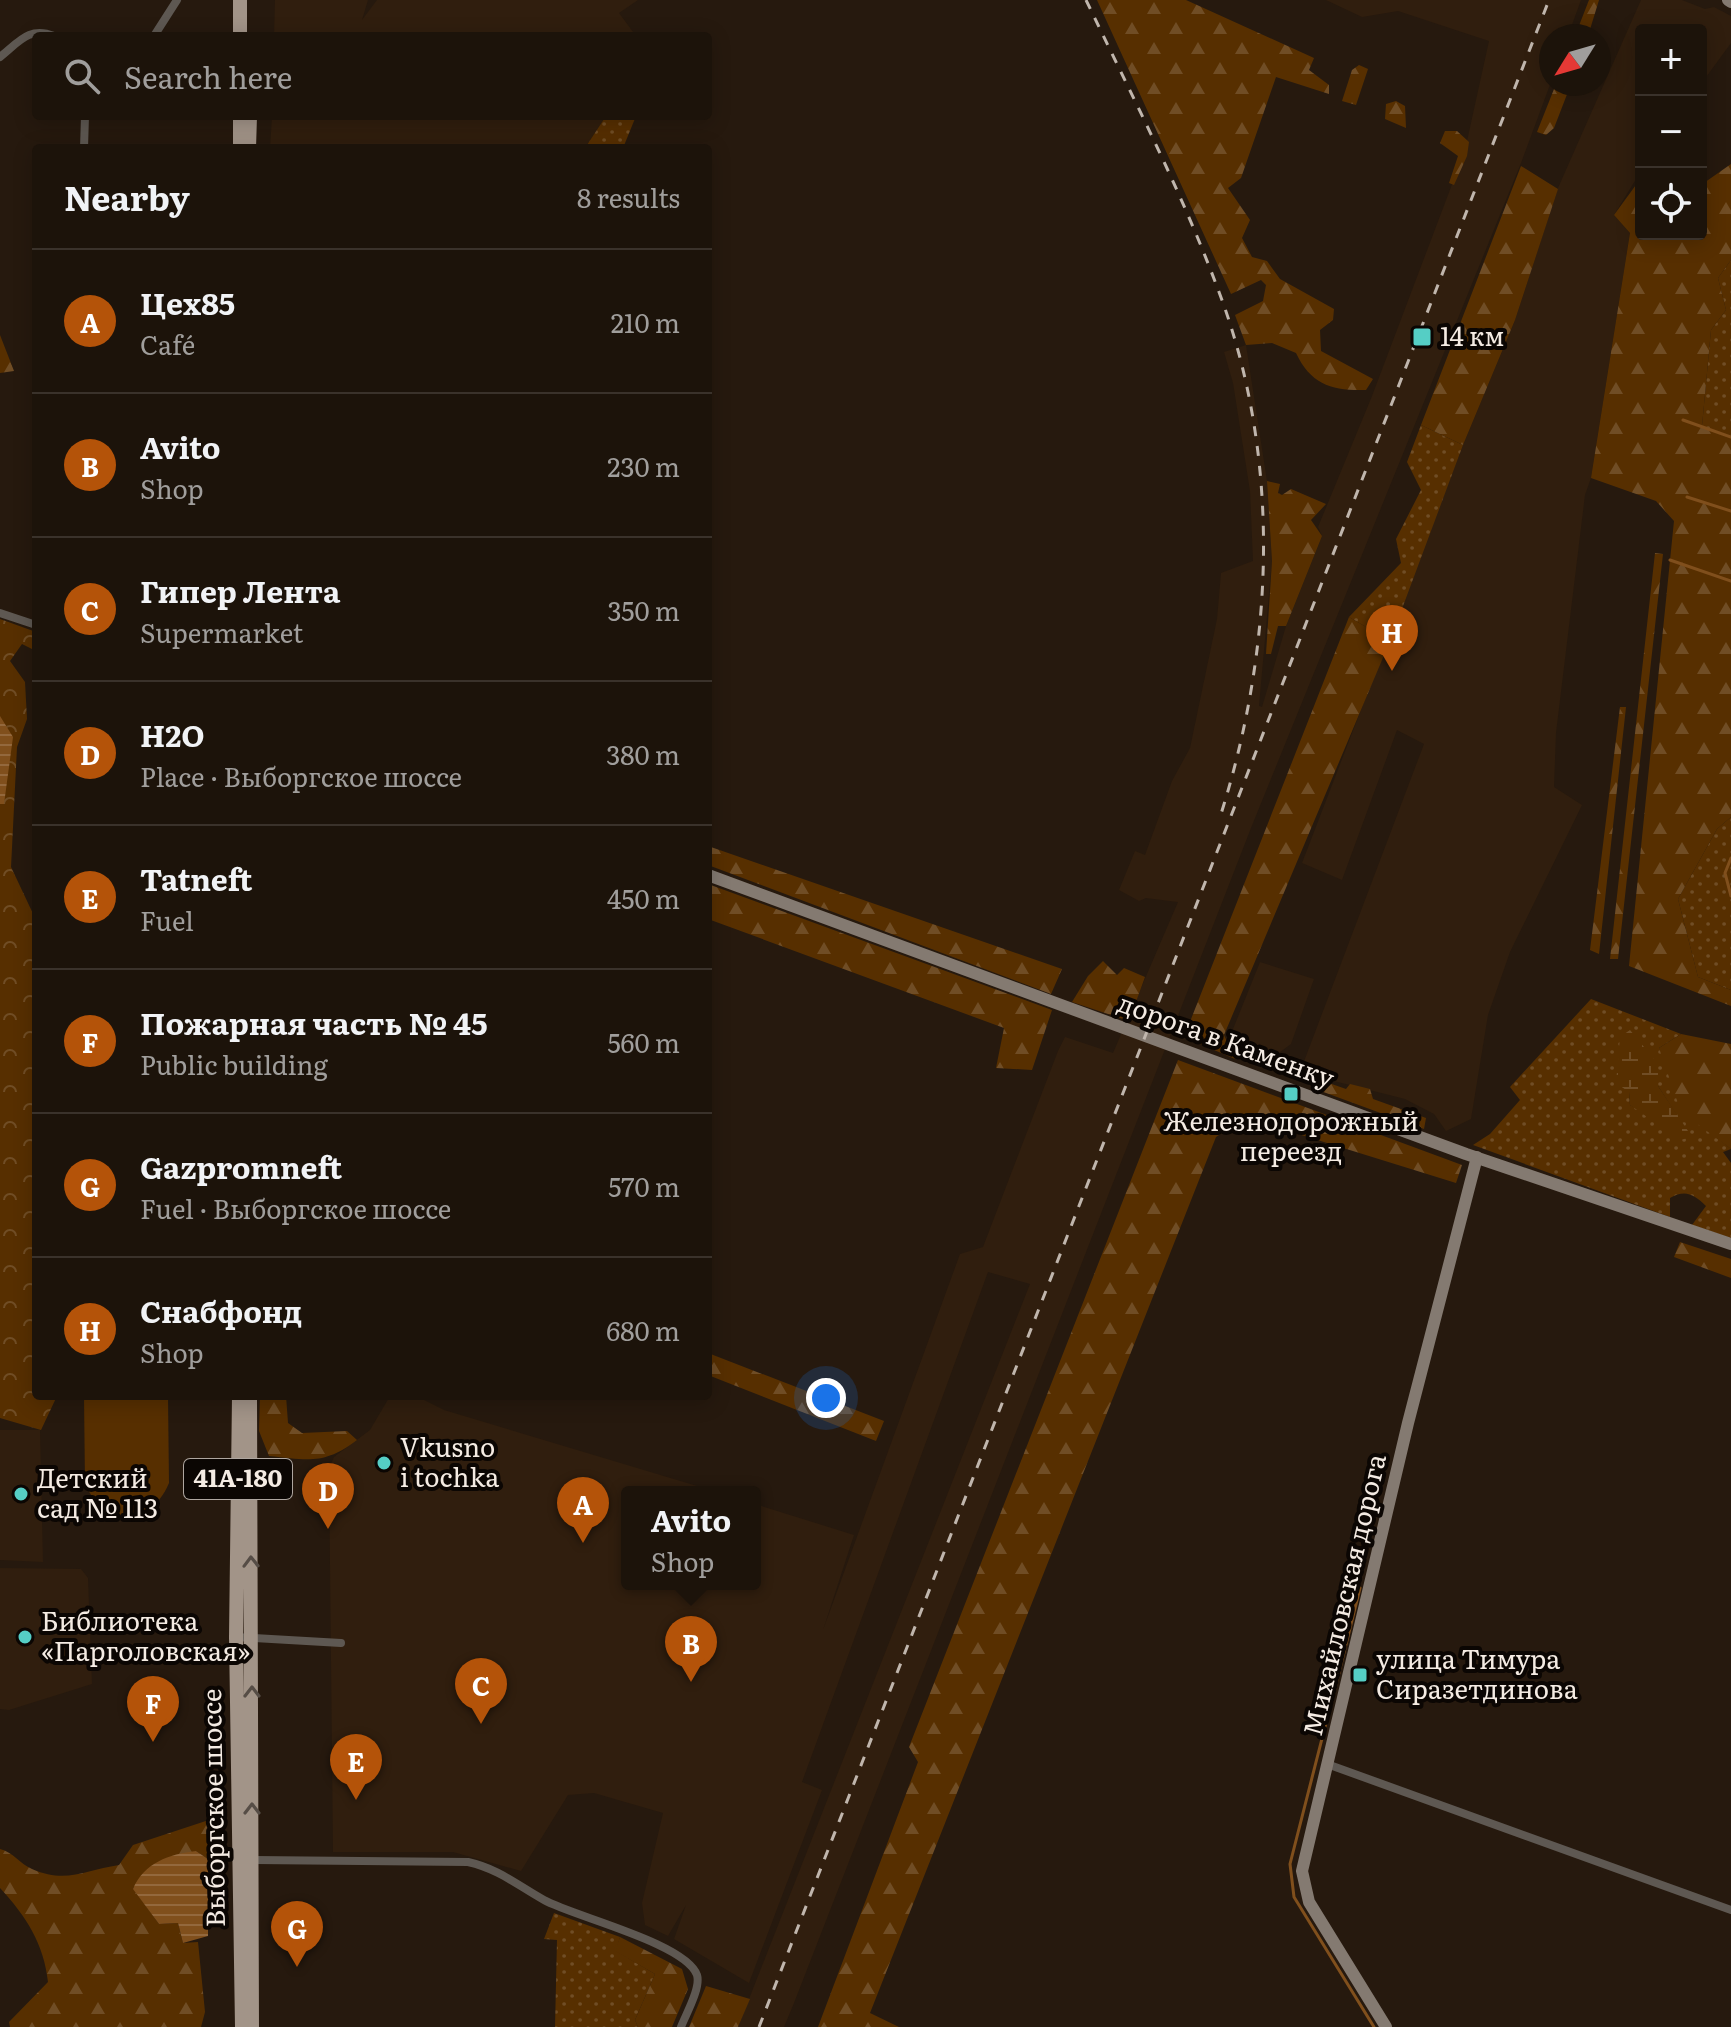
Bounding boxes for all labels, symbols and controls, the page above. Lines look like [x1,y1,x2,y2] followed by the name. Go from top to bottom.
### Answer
[1539,24,1611,96] north arrow
[1635,24,1707,240] map controls
[1635,24,1707,96] button: +
[32,32,712,120] search box
[60,54,104,98] icon: search
[124,54,292,98] text: Search here
[1635,96,1707,168] button: −
[1635,168,1707,240] button: locate
[64,171,190,221] text: Nearby
[577,177,680,216] text: 8 results
[140,280,235,324] text: Цех85
[80,302,100,341] text: A
[611,302,680,341] text: 210 m
[1440,315,1504,354] place label: 14 км
[140,324,195,363] text: Café
[1411,326,1433,348] marker: 14 км
[140,424,220,468] text: Avito
[81,446,99,485] text: B
[607,446,680,485] text: 230 m
[140,468,204,507] text: Shop
[140,568,340,612] text: Гипер Лента
[81,590,99,629] text: C
[607,590,680,629] text: 350 m
[1366,605,1418,671] pin: H
[140,612,303,651] text: Supermarket
[140,712,205,756] text: H2O
[80,734,100,773] text: D
[606,734,680,773] text: 380 m
[140,756,462,795] text: Place · Выборгское шоссе
[140,856,252,900] text: Tatneft
[81,878,99,917] text: E
[607,878,680,917] text: 450 m
[140,900,194,939] text: Fuel
[1113,981,1340,1096] street label: дорога в Каменку
[140,1000,488,1044] text: Пожарная часть № 45
[82,1022,98,1061] text: F
[607,1022,680,1061] text: 560 m
[140,1044,328,1083] text: Public building
[1282,1085,1300,1103] marker: Железнодорожный переезд
[1163,1100,1419,1169] place label: Железнодорожный переезд
[140,1144,342,1188] text: Gazpromneft
[80,1166,100,1205] text: G
[608,1166,680,1205] text: 570 m
[140,1188,451,1227] text: Fuel · Выборгское шоссе
[140,1288,302,1332] text: Снабфонд
[79,1310,101,1349] text: H
[606,1310,680,1349] text: 680 m
[140,1332,204,1371] text: Shop
[806,1378,846,1418] your location
[400,1426,499,1495] place label: Vkusno i tochka
[1291,1450,1394,1739] street label: Михайловская дорога
[375,1454,393,1472] marker: Vkusno i tochka
[37,1457,158,1526] place label: Детский сад № 113
[184,1459,292,1499] road number: 41А-180
[302,1463,354,1529] pin: D
[557,1477,609,1543] pin: A
[12,1485,30,1503] marker: Детский сад № 113
[621,1486,761,1590] popup
[651,1497,731,1541] text: Avito
[651,1541,714,1580] text: Shop
[243,1555,260,1568] one-way arrow
[41,1600,250,1669] place label: Библиотека «Парголовская»
[665,1616,717,1682] pin: B
[16,1628,34,1646] marker: Библиотека «Парголовская»
[1376,1638,1578,1707] place label: улица Тимура Сиразетдинова
[455,1658,507,1724] pin: C
[1351,1666,1369,1684] marker: улица Тимура Сиразетдинова
[127,1676,179,1742] pin: F
[243,1685,261,1698] one-way arrow
[190,1688,233,1928] street label: Выборгское шоссе
[330,1734,382,1800] pin: E
[243,1802,261,1815] one-way arrow
[271,1901,323,1967] pin: G

